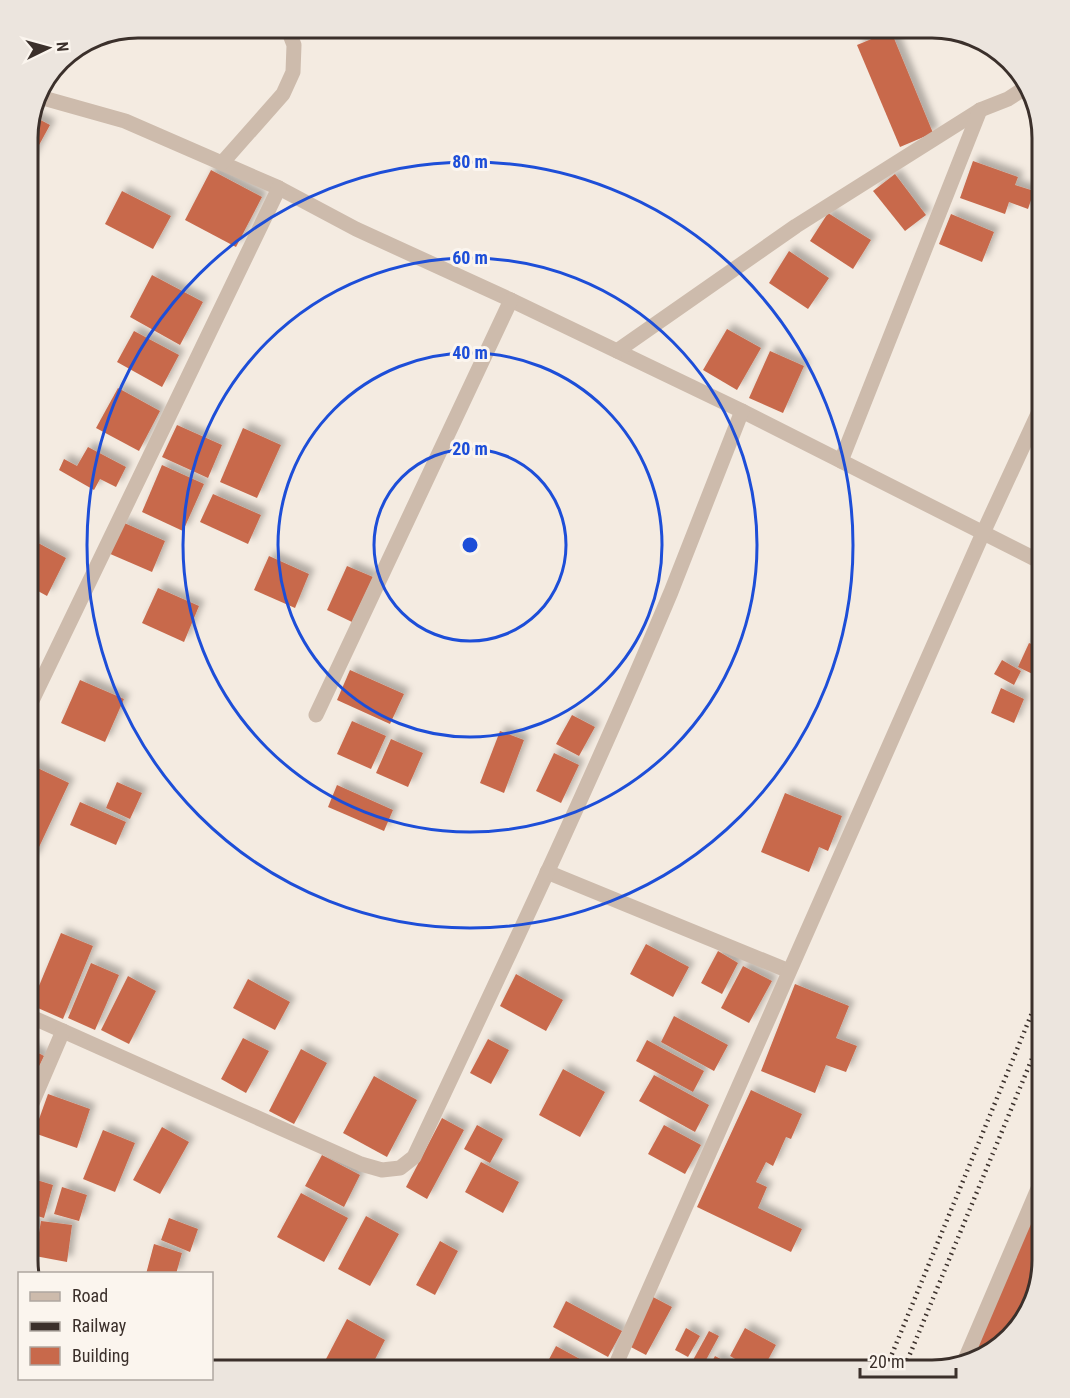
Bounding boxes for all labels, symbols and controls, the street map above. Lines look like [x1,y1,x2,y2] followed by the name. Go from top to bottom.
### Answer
[18,18,78,78] north arrow
[53,41,72,52] text: N
[452,151,488,172] text: 80 m
[452,247,488,268] text: 60 m
[452,342,488,363] text: 40 m
[452,438,488,459] text: 20 m
[460,535,480,555] centre of rings
[18,1272,213,1380] legend
[72,1285,108,1306] text: Road
[72,1315,127,1336] text: Railway
[860,1341,956,1379] scale bar
[72,1345,129,1366] text: Building
[869,1351,904,1372] text: 20 m

